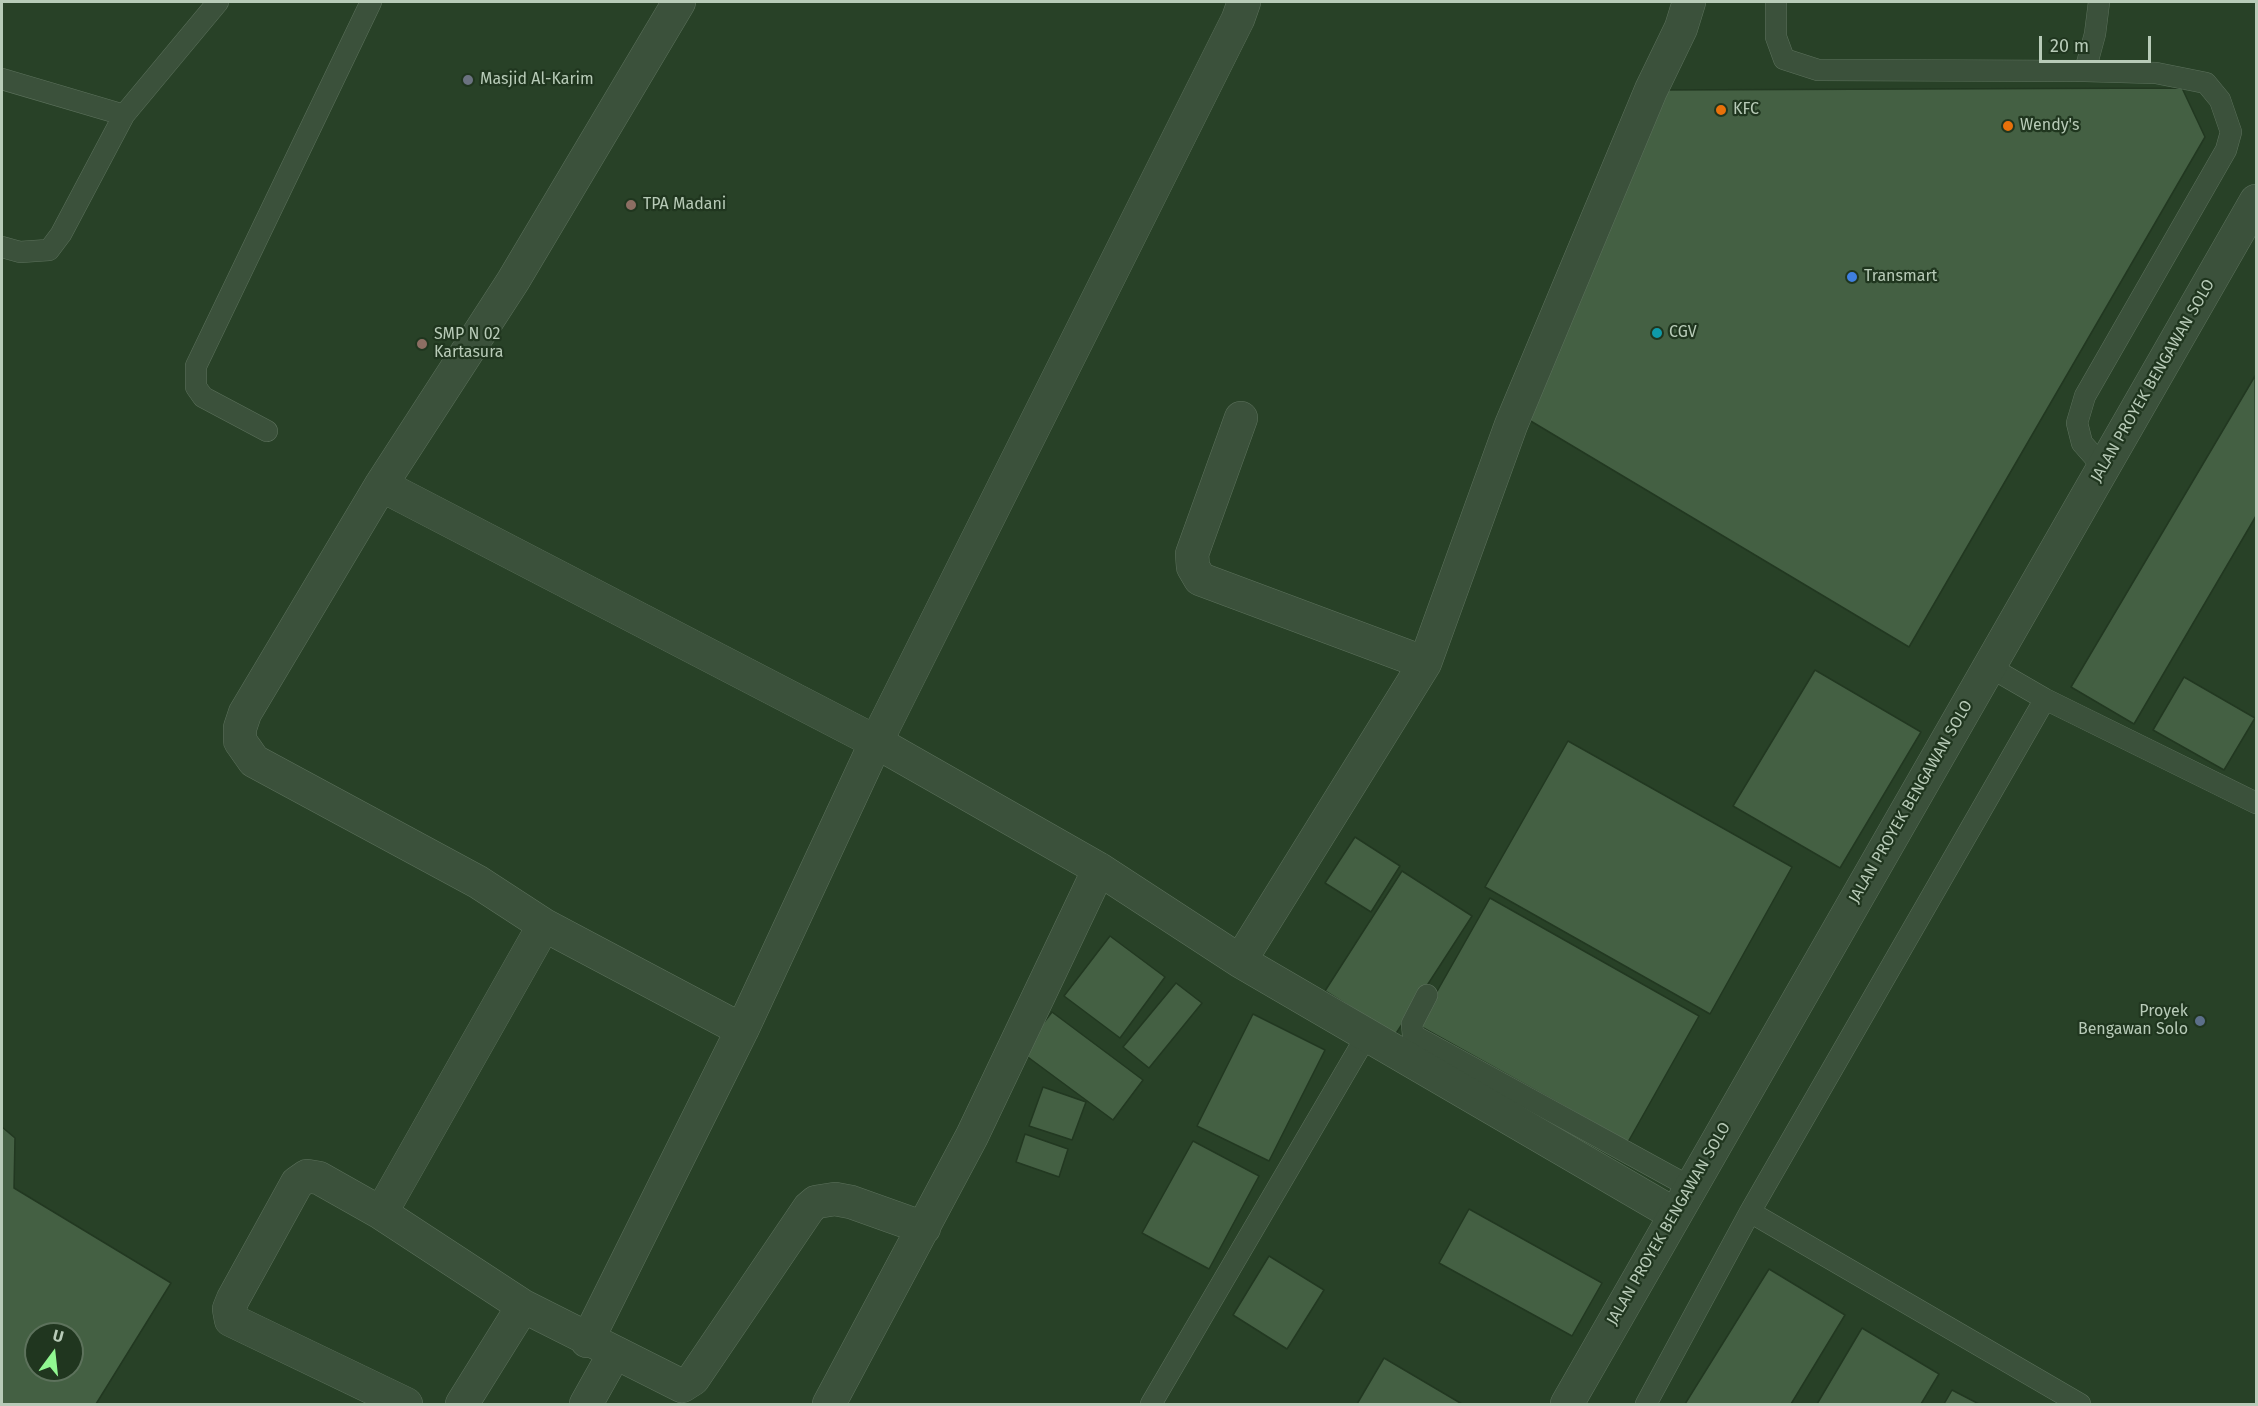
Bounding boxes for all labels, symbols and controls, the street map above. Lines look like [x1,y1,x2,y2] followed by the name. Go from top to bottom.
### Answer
[2042,24,2154,62] scale bar
[2050,35,2089,57] text: 20 m
[480,70,594,90] place label: Masjid Al-Karim
[461,73,475,87] marker: Masjid Al-Karim
[1733,100,1759,120] place label: KFC
[1714,103,1728,117] marker: KFC
[2020,116,2079,136] place label: Wendy's
[2001,119,2015,133] marker: Wendy's
[643,195,726,215] place label: TPA Madani
[624,198,638,212] marker: TPA Madani
[1864,267,1937,287] place label: Transmart
[1845,270,1859,284] marker: Transmart
[2087,276,2219,486] street label: JALAN PROYEK BENGAWAN SOLO
[1669,323,1697,343] place label: CGV
[434,325,504,363] place label: SMP N 02 Kartasura
[1650,326,1664,340] marker: CGV
[415,337,429,351] marker: SMP N 02 Kartasura
[1845,697,1977,907] street label: JALAN PROYEK BENGAWAN SOLO
[2078,1002,2188,1040] place label: Proyek Bengawan Solo
[2193,1014,2207,1028] marker: Proyek Bengawan Solo
[1603,1119,1735,1329] street label: JALAN PROYEK BENGAWAN SOLO
[24,1322,84,1382] north arrow
[51,1326,66,1347] text: U

